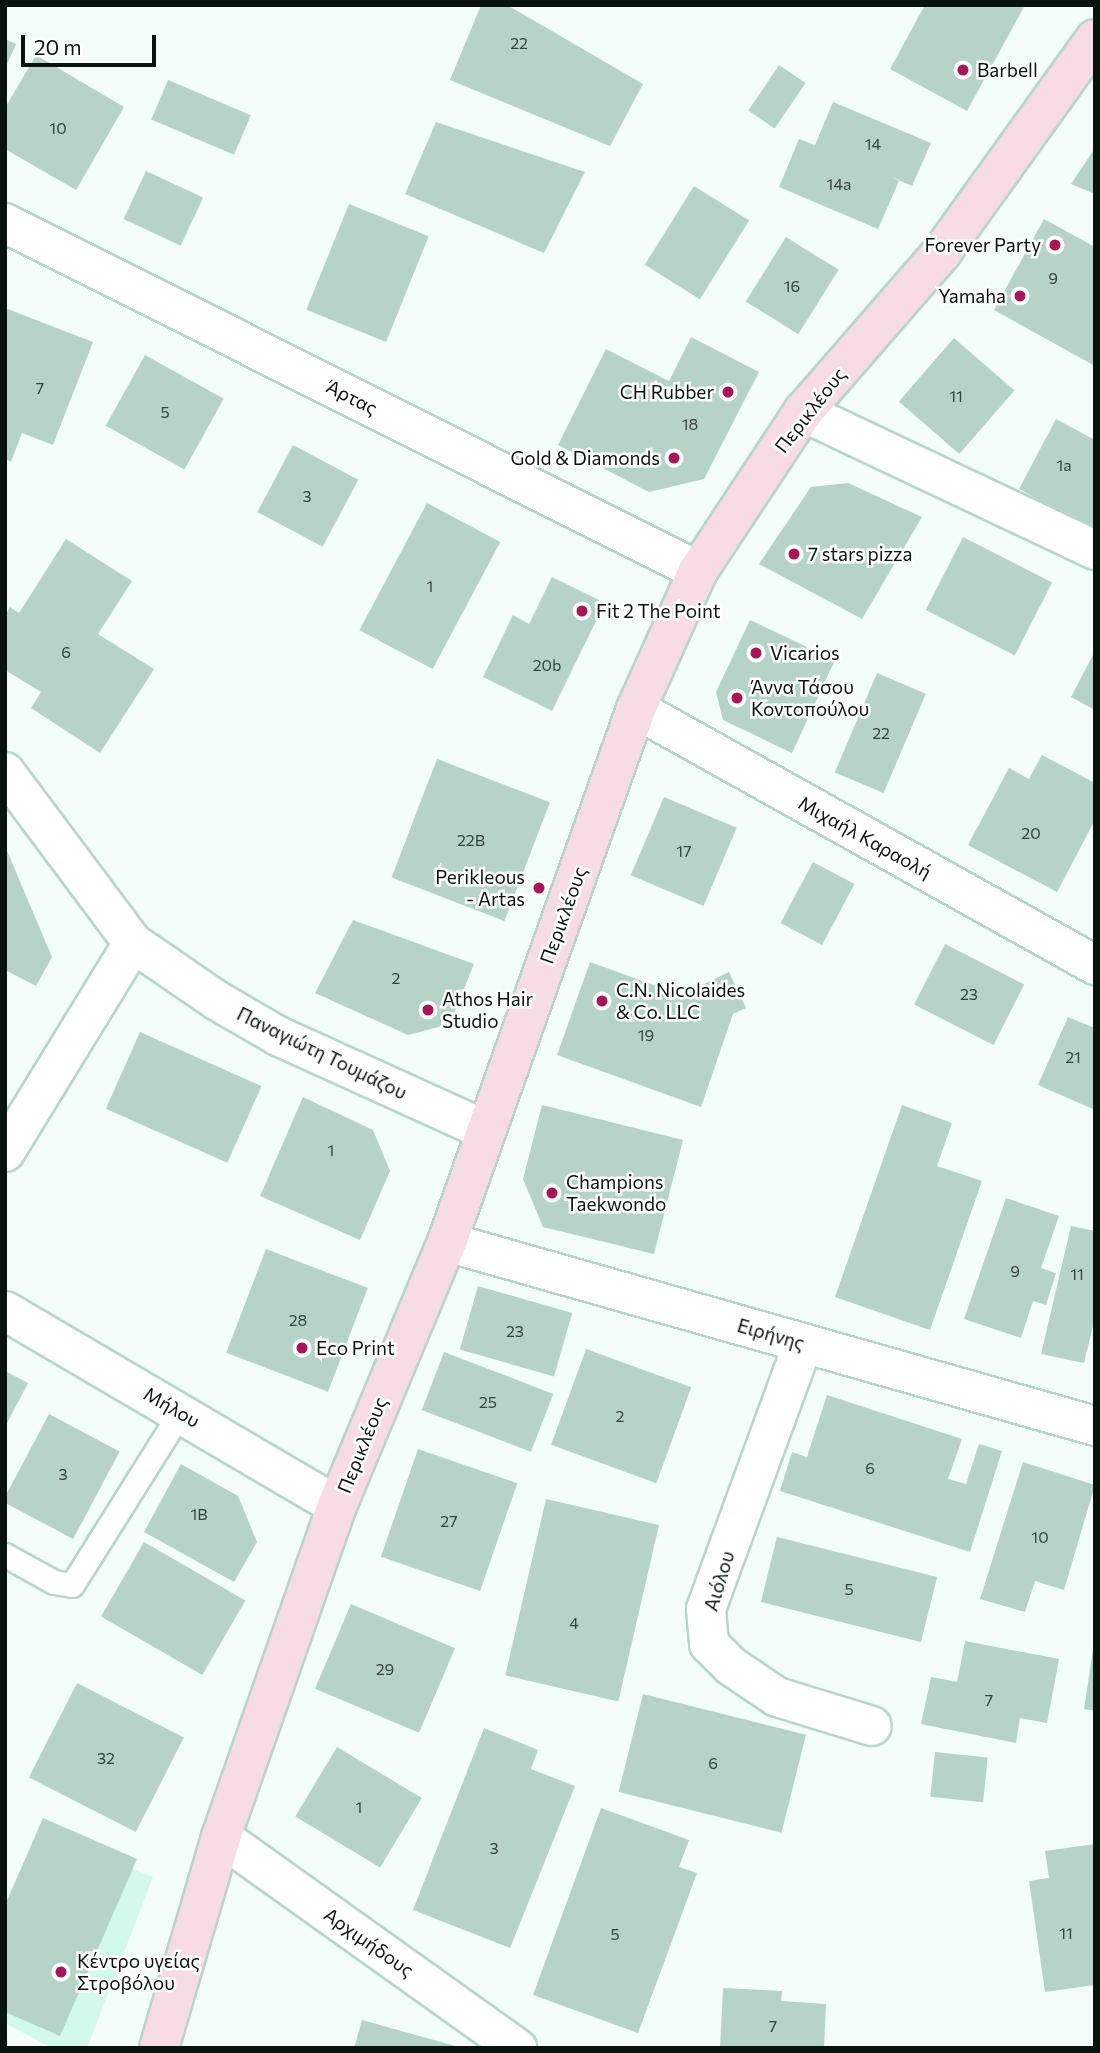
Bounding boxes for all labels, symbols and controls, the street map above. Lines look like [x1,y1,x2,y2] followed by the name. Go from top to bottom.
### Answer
[24,21,159,65] scale bar
[510,33,528,53] house number: 22
[34,34,82,59] text: 20 m
[977,59,1038,81] place label: Barbell
[955,62,971,78] marker: Barbell
[49,118,67,138] house number: 10
[865,134,881,154] house number: 14
[827,174,851,194] house number: 14a
[924,234,1041,256] place label: Forever Party
[1047,237,1063,253] marker: Forever Party
[1048,268,1058,288] house number: 9
[784,276,800,296] house number: 16
[938,285,1006,307] place label: Yamaha
[1012,288,1028,304] marker: Yamaha
[770,363,850,457] street label: Περικλέους
[323,375,381,419] street label: Άρτας
[36,378,44,398] house number: 7
[620,381,714,403] place label: CH Rubber
[720,384,736,400] marker: CH Rubber
[949,386,963,406] house number: 11
[160,402,170,422] house number: 5
[682,414,698,434] house number: 18
[510,447,660,469] place label: Gold & Diamonds
[666,450,682,466] marker: Gold & Diamonds
[1056,455,1072,475] house number: 1a
[302,486,312,506] house number: 3
[808,543,912,565] place label: 7 stars pizza
[786,546,802,562] marker: 7 stars pizza
[427,576,433,596] house number: 1
[596,600,721,622] place label: Fit 2 The Point
[574,603,590,619] marker: Fit 2 The Point
[61,642,71,662] house number: 6
[770,642,840,664] place label: Vicarios
[748,645,764,661] marker: Vicarios
[533,655,561,675] house number: 20b
[751,676,869,720] place label: Άννα Τάσου Κοντοπούλου
[729,690,745,706] marker: Άννα Τάσου Κοντοπούλου
[872,723,890,743] house number: 22
[795,791,935,883] street label: Μιχαήλ Καραολή
[1021,823,1041,843] house number: 20
[457,830,485,850] house number: 22B
[676,841,692,861] house number: 17
[535,863,591,967] street label: Περικλέους
[435,866,525,910] place label: Perikleous - Artas
[531,880,547,896] marker: Perikleous - Artas
[392,968,400,988] house number: 2
[616,979,745,1023] place label: C.N. Nicolaides & Co. LLC
[960,984,978,1004] house number: 23
[442,988,533,1032] place label: Athos Hair Studio
[594,993,610,1009] marker: C.N. Nicolaides & Co. LLC
[233,1002,411,1104] street label: Παναγιώτη Τουμάζου
[420,1002,436,1018] marker: Athos Hair Studio
[638,1025,654,1045] house number: 19
[1065,1047,1081,1067] house number: 21
[328,1140,334,1160] house number: 1
[566,1171,666,1215] place label: Champions Taekwondo
[544,1185,560,1201] marker: Champions Taekwondo
[1010,1261,1020,1281] house number: 9
[1070,1264,1084,1284] house number: 11
[289,1310,307,1330] house number: 28
[735,1314,807,1354] street label: Ειρήνης
[506,1321,524,1341] house number: 23
[316,1337,395,1359] place label: Eco Print
[294,1340,310,1356] marker: Eco Print
[140,1382,204,1432] street label: Μήλου
[479,1392,497,1412] house number: 25
[332,1394,392,1496] street label: Περικλέους
[616,1406,624,1426] house number: 2
[865,1458,875,1478] house number: 6
[58,1464,68,1484] house number: 3
[190,1504,208,1524] house number: 1B
[440,1511,458,1531] house number: 27
[1031,1527,1049,1547] house number: 10
[699,1548,739,1614] street label: Αιόλου
[844,1579,854,1599] house number: 5
[569,1613,579,1633] house number: 4
[376,1659,394,1679] house number: 29
[985,1690,993,1710] house number: 7
[97,1748,115,1768] house number: 32
[708,1753,718,1773] house number: 6
[356,1797,362,1817] house number: 1
[489,1838,499,1858] house number: 3
[320,1903,418,1981] street label: Αρχιμήδους
[1059,1923,1073,1943] house number: 11
[610,1924,620,1944] house number: 5
[77,1950,200,1994] place label: Κέντρο υγείας Στροβόλου
[51,1962,71,1982] marker: Κέντρο υγείας Στροβόλου
[769,2016,777,2036] house number: 7

